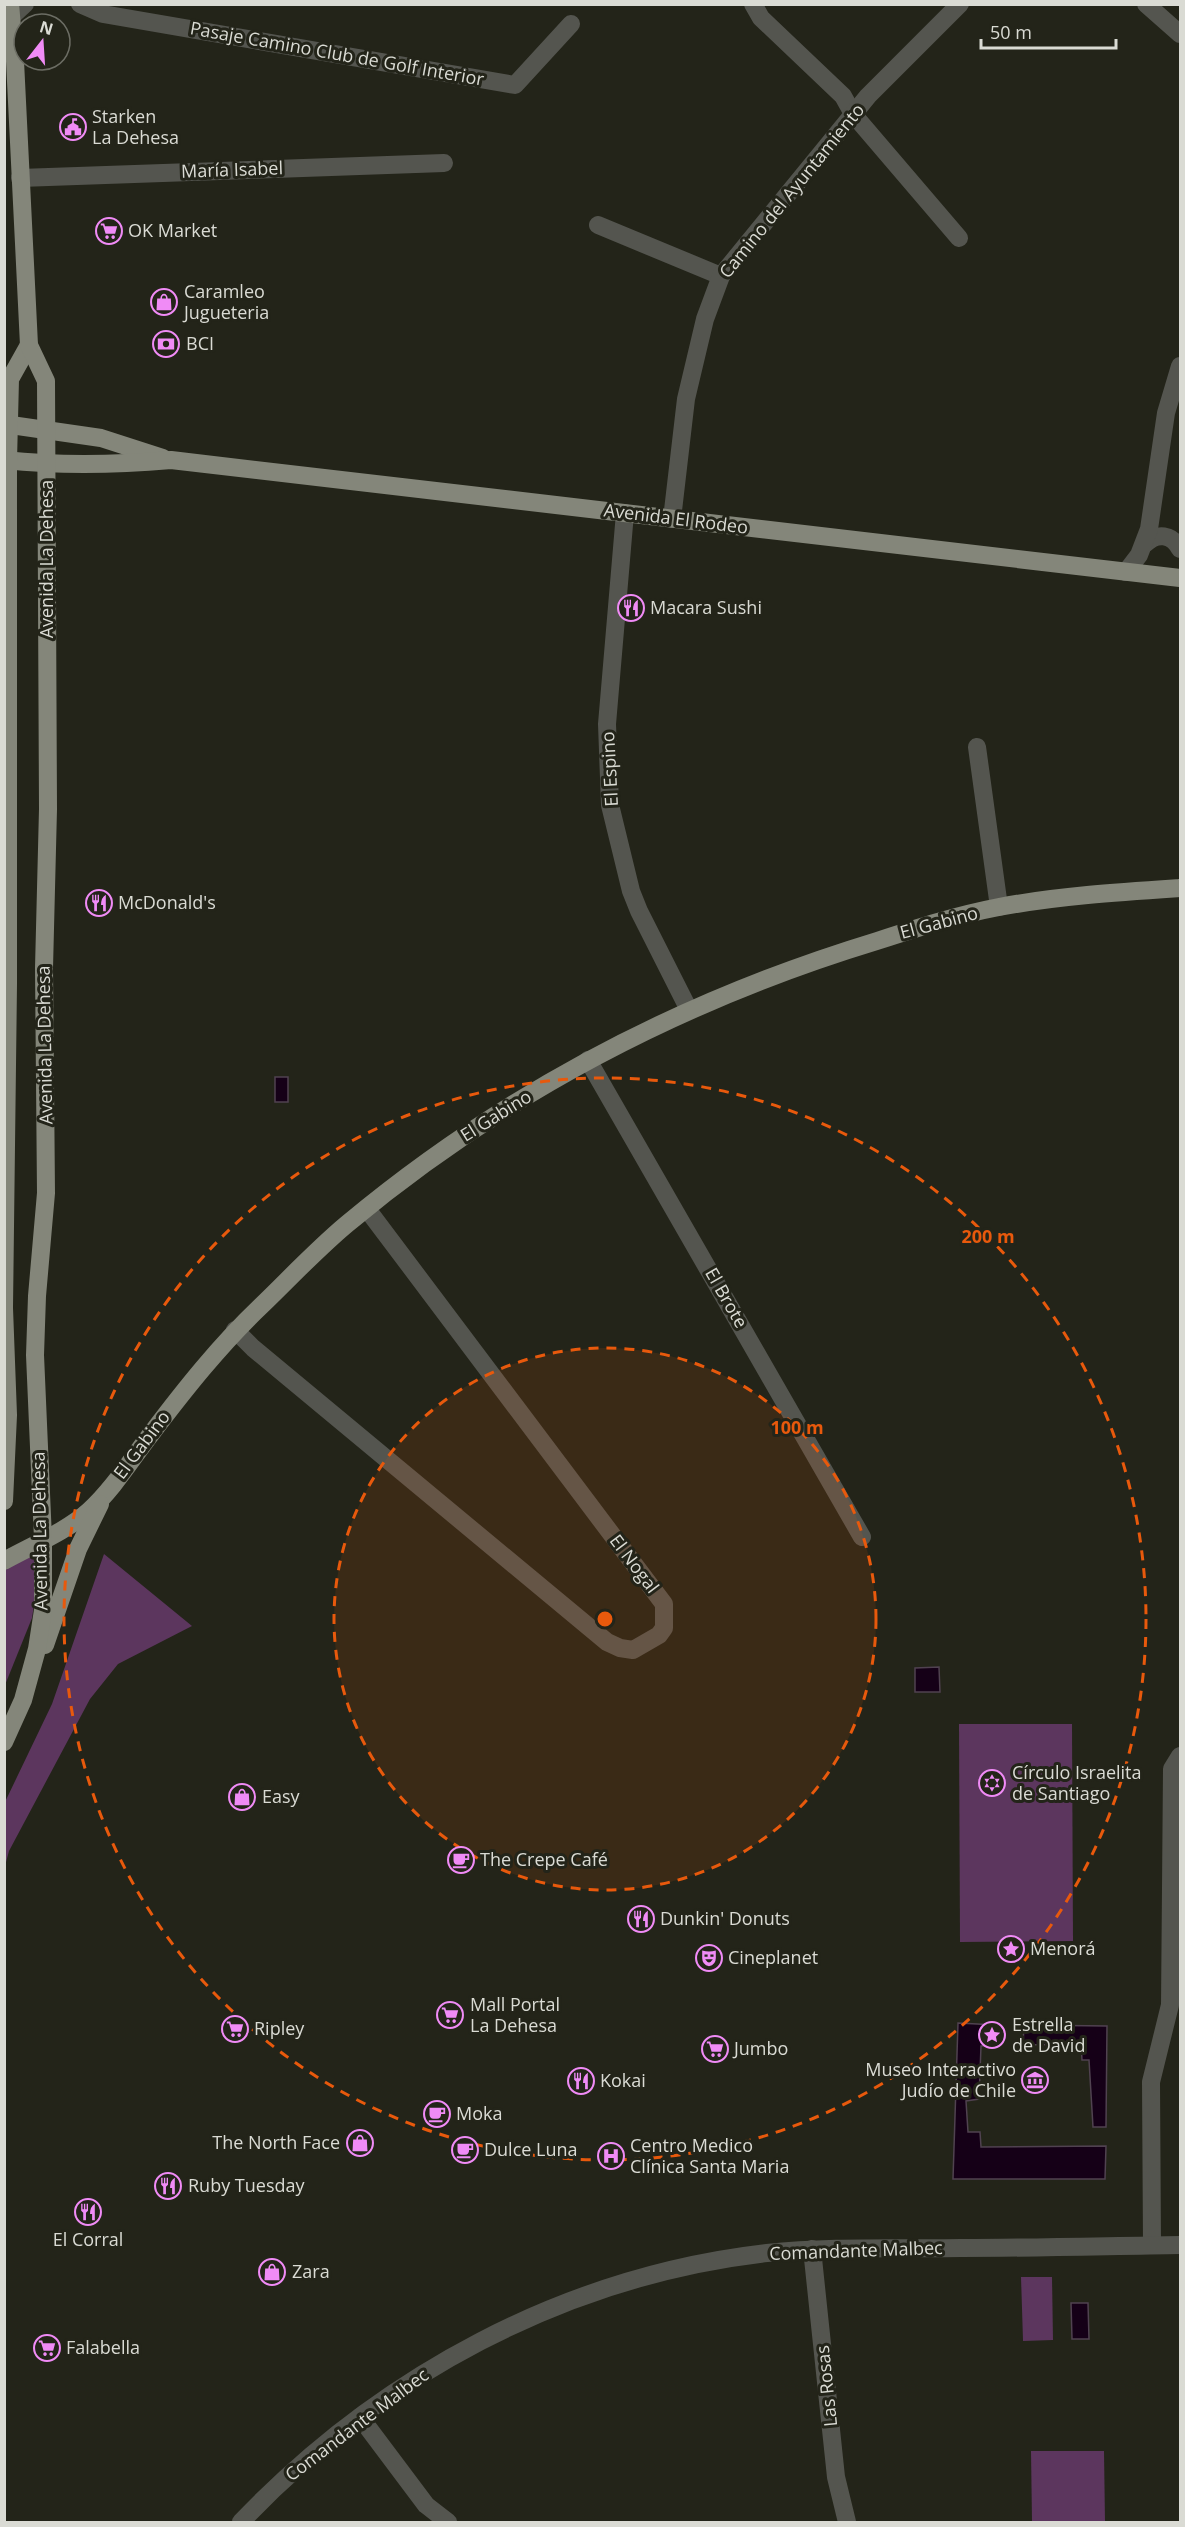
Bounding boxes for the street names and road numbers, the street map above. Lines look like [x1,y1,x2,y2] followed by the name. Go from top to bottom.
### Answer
[188,15,487,91] street label: Pasaje Camino Club de Golf Interior
[713,98,869,283] street label: Camino del Ayuntamiento
[181,155,283,183] street label: María Isabel
[34,480,58,638] street label: Avenida La Dehesa
[603,497,749,539] street label: Avenida El Rodeo
[595,731,623,807] street label: El Espino
[897,900,980,944] street label: El Gabino
[31,965,57,1125] street label: Avenida La Dehesa
[455,1084,536,1146] street label: El Gabino
[700,1263,754,1332] street label: El Brote
[108,1405,175,1483] street label: El Gabino
[26,1451,52,1611] street label: Avenida La Dehesa
[605,1529,665,1598] street label: El Nogal
[769,2235,944,2265] street label: Comandante Malbec
[810,2344,842,2428] street label: Las Rosas
[280,2362,433,2486] street label: Comandante Malbec

